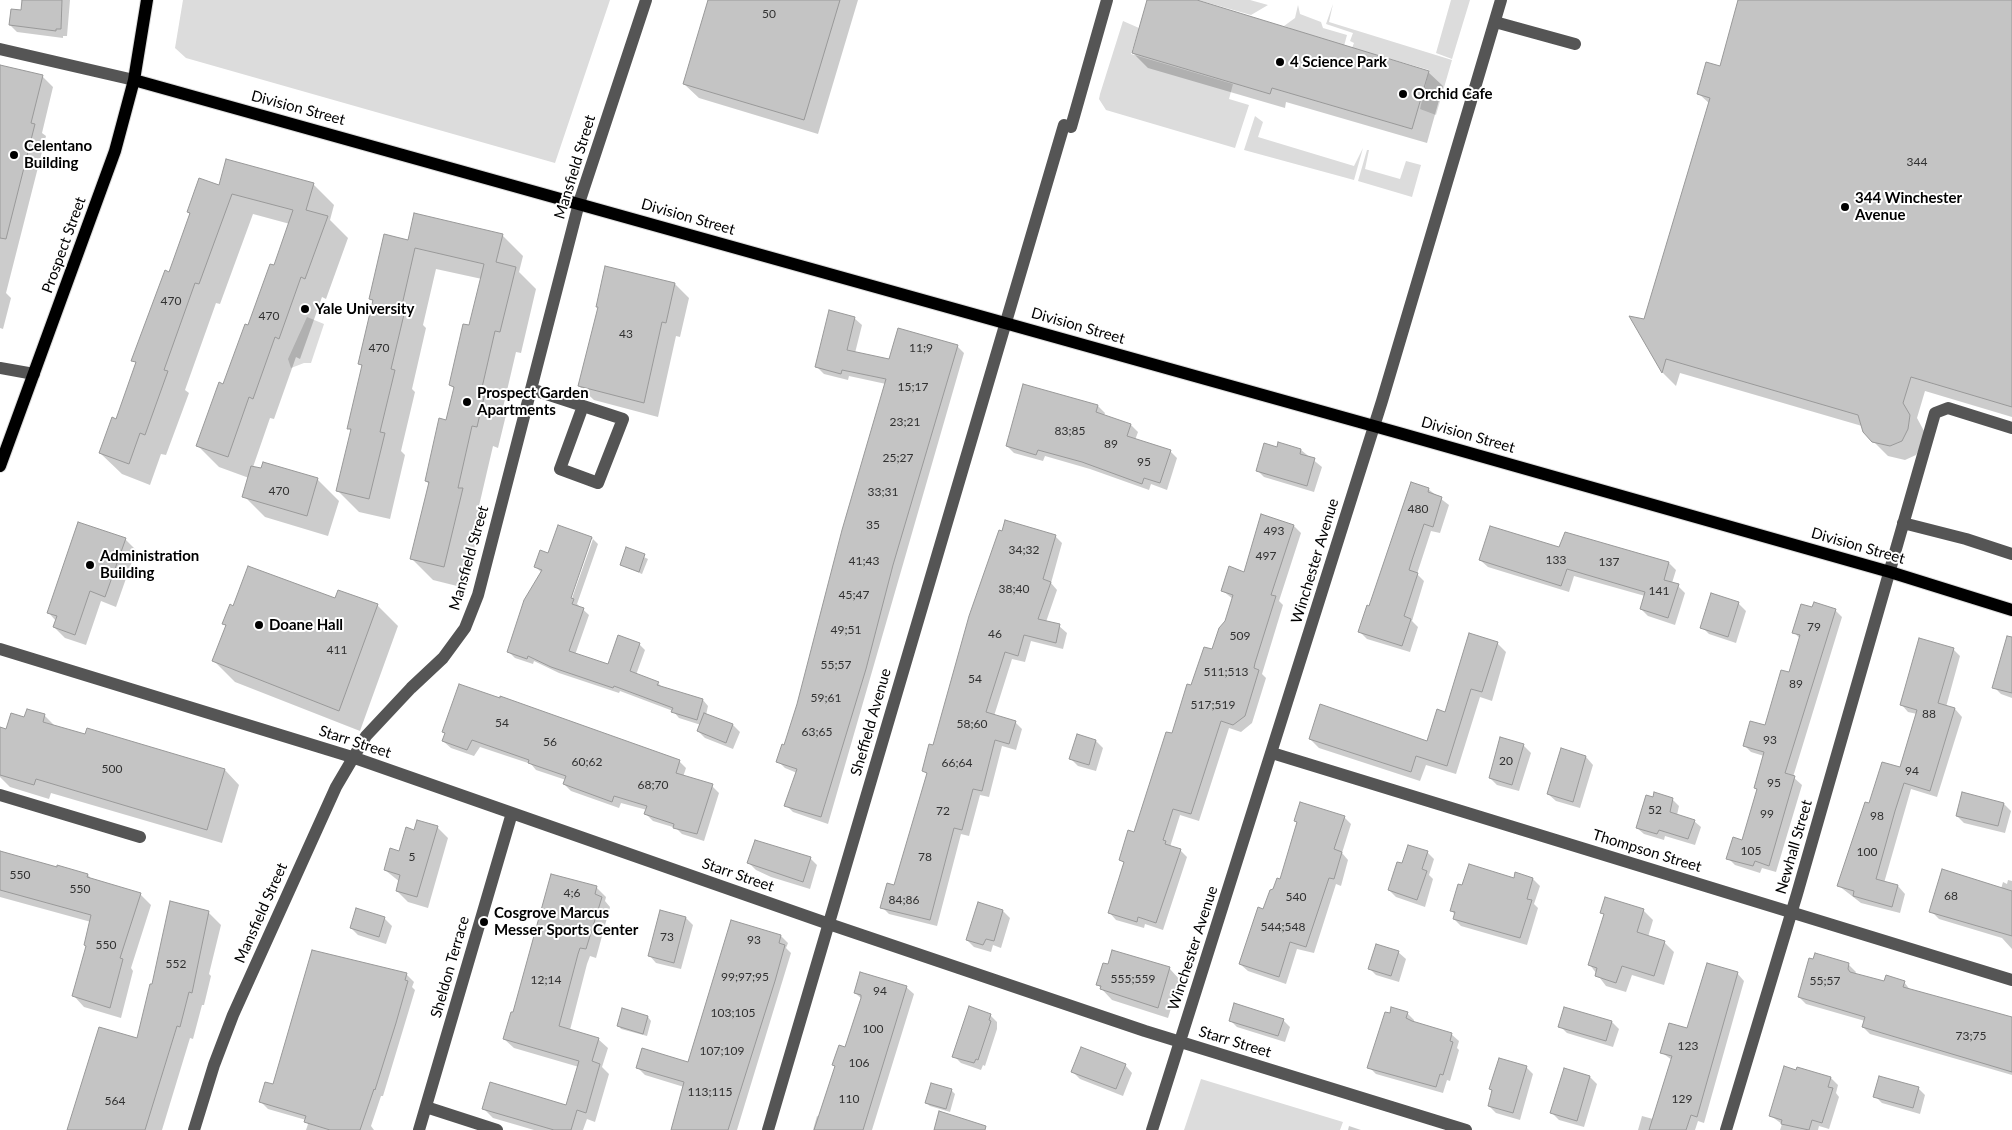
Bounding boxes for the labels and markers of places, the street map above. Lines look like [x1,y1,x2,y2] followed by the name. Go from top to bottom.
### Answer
[1290,53,1387,71] place label: 4 Science Park
[1274,56,1286,68] marker: 4 Science Park
[1413,85,1493,103] place label: Orchid Cafe
[1397,88,1409,100] marker: Orchid Cafe
[24,137,92,172] place label: Celentano Building
[8,149,20,161] marker: Celentano Building
[1855,189,1962,224] place label: 344 Winchester Avenue
[1839,201,1851,213] marker: 344 Winchester Avenue
[315,300,414,318] place label: Yale University
[299,303,311,315] marker: Yale University
[477,384,589,419] place label: Prospect Garden Apartments
[461,396,473,408] marker: Prospect Garden Apartments
[100,547,199,582] place label: Administration Building
[84,559,96,571] marker: Administration Building
[269,616,343,634] place label: Doane Hall
[253,619,265,631] marker: Doane Hall
[494,904,638,939] place label: Cosgrove Marcus Messer Sports Center
[478,916,490,928] marker: Cosgrove Marcus Messer Sports Center

